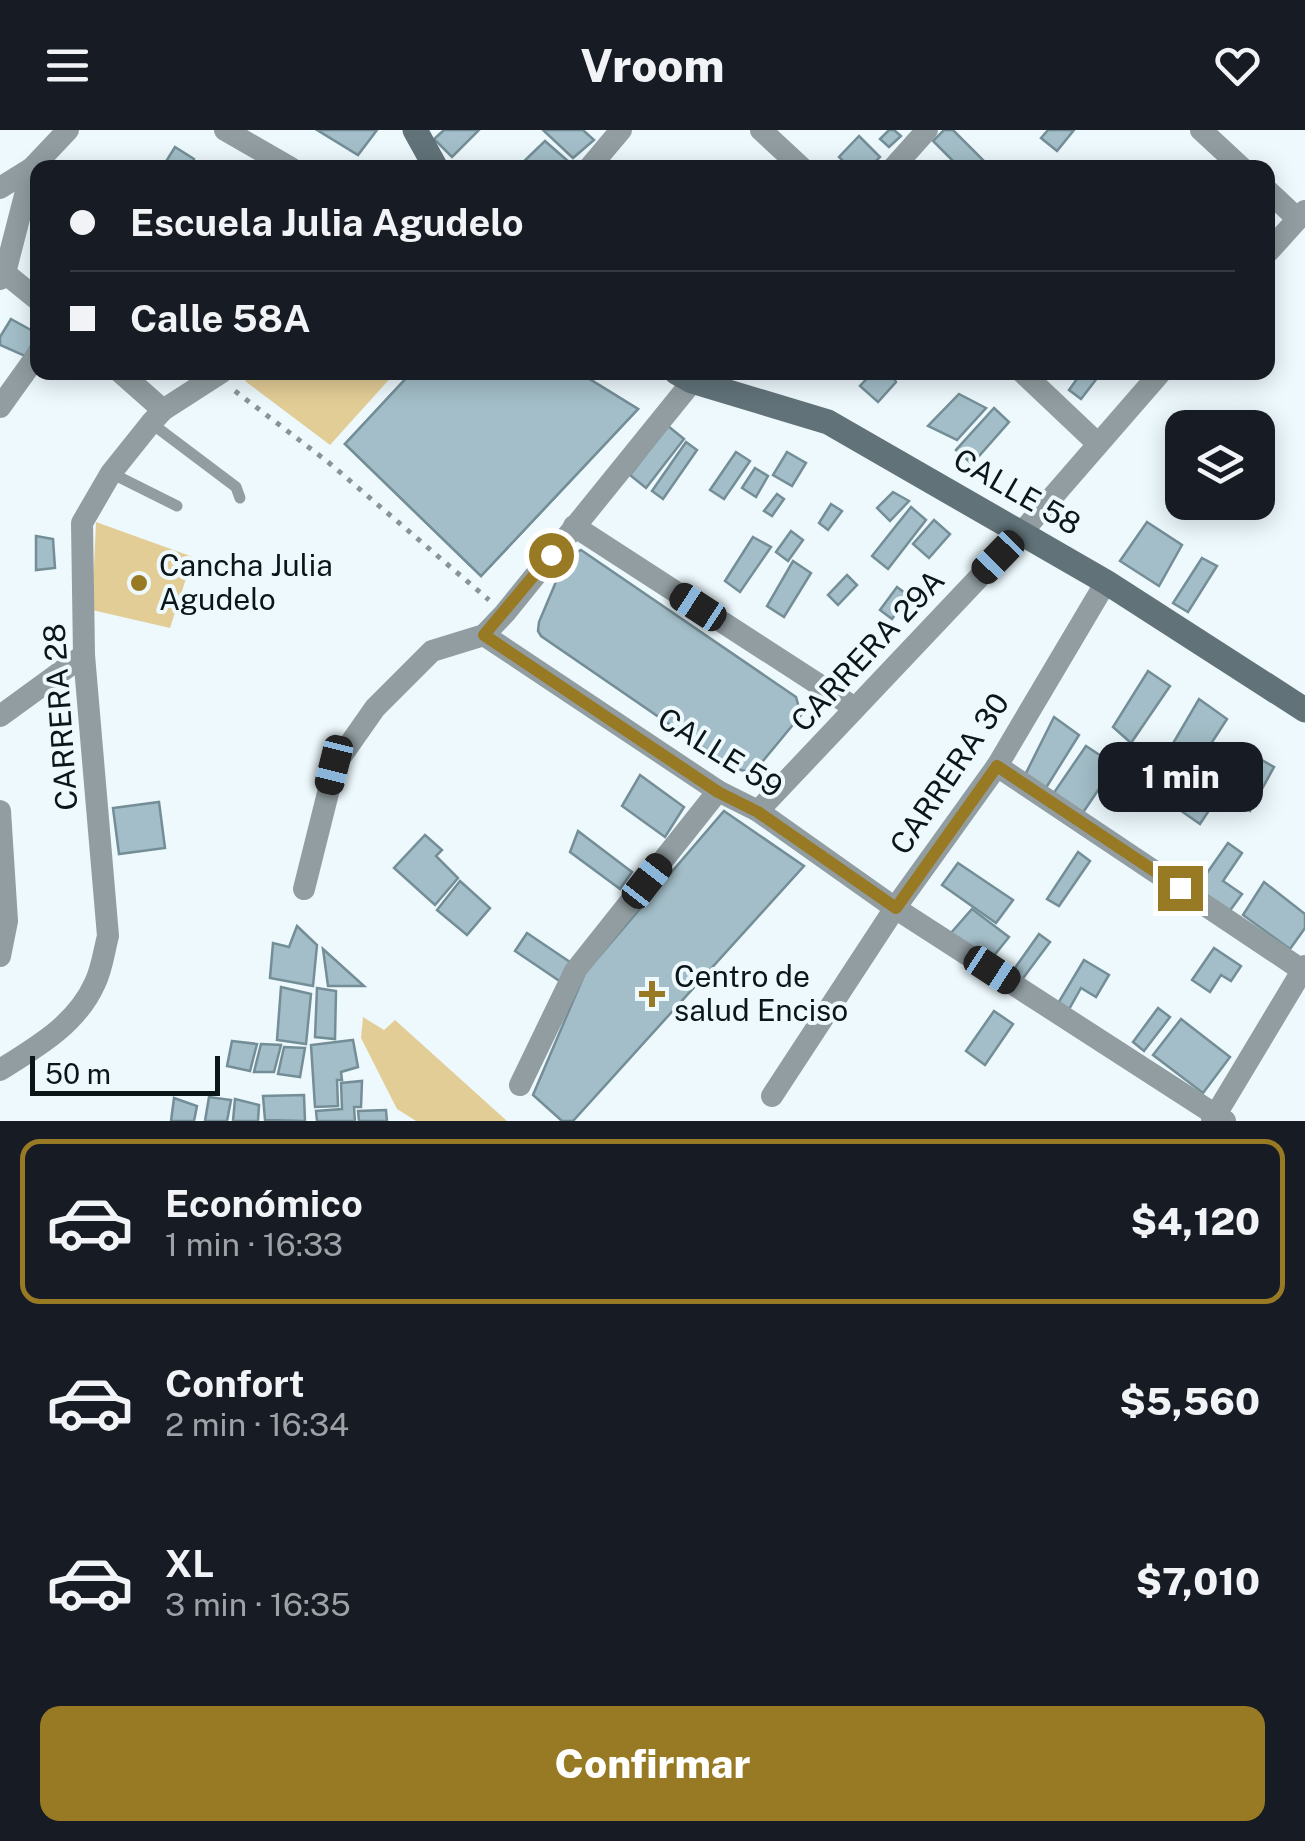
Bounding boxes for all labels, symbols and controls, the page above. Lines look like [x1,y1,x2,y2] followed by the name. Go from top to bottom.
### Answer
[40,38,95,93] icon: menu
[1210,38,1265,93] icon: heart
[581,39,724,92] text: Vroom
[130,200,524,245] text: Escuela Julia Agudelo
[130,296,311,341] text: Calle 58A
[1165,410,1275,520] map controls
[1165,410,1275,520] button: layers
[948,440,1087,542] street label: CALLE 58
[966,525,1030,589] car
[529,533,574,578] route start
[159,547,333,617] place label: Cancha Julia Agudelo
[783,562,951,739] street label: CARRERA 29A
[128,572,150,594] marker: Cancha Julia Agudelo
[665,578,731,636] car
[36,622,84,812] street label: CARRERA 28
[882,686,1016,861] street label: CARRERA 30
[652,700,789,805] street label: CALLE 59
[312,732,356,798] car
[1098,743,1262,813] callout: 1 min
[1141,758,1220,795] text: 1 min
[617,848,677,914] car
[1158,866,1203,911] route end
[959,941,1025,999] car
[674,958,848,1028] place label: Centro de salud Enciso
[639,981,665,1007] marker: Centro de salud Enciso
[30,1051,220,1096] scale bar
[45,1057,111,1090] text: 50 m
[45,1177,135,1267] icon: car
[165,1181,363,1226] text: Económico
[1131,1199,1260,1244] text: $4,120
[165,1226,343,1263] text: 1 min · 16:33
[45,1357,135,1447] icon: car
[165,1361,305,1406] text: Confort
[1119,1379,1260,1424] text: $5,560
[165,1406,349,1443] text: 2 min · 16:34
[45,1537,135,1627] icon: car
[165,1541,214,1586] text: XL
[1136,1559,1260,1604] text: $7,010
[165,1586,351,1623] text: 3 min · 16:35
[40,1706,1265,1821] button: Confirmar

